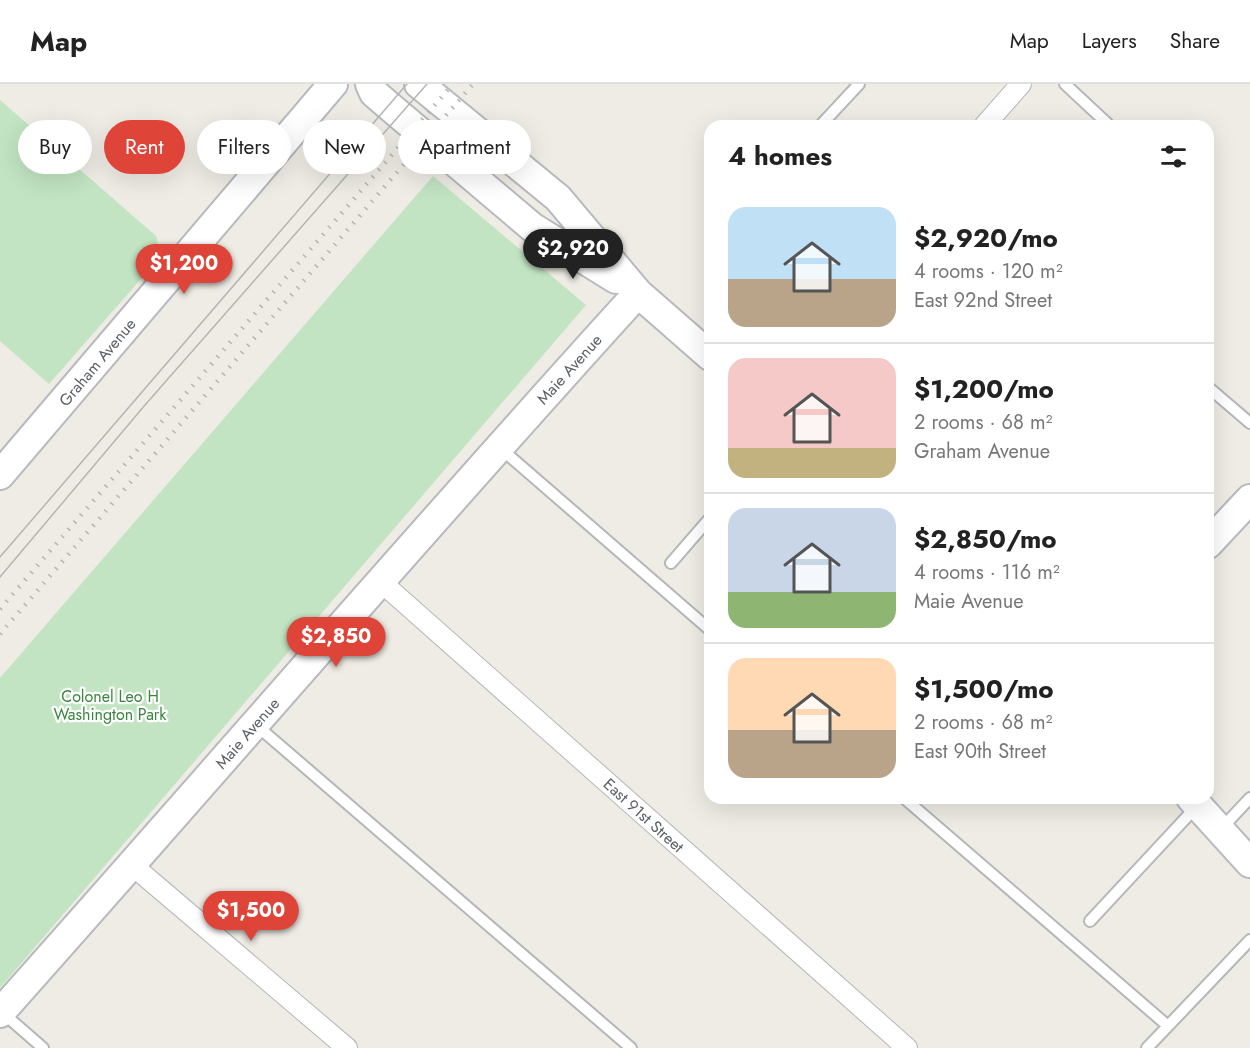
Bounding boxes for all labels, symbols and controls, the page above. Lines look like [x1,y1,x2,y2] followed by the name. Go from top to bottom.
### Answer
[30,21,87,62] text: Map
[1010,26,1049,56] text: Map
[1082,26,1137,56] text: Layers
[1170,26,1220,56] text: Share
[18,120,92,174] chip: Buy
[104,120,185,174] chip: Rent
[197,120,291,174] chip: Filters
[303,120,386,174] chip: New
[398,120,531,174] chip: Apartment
[728,137,832,175] text: 4 homes
[1157,140,1190,173] icon: filters
[914,219,1058,257] text: $2,920/mo
[524,229,622,280] pin: $2,920
[776,231,848,303] icon: home
[537,234,609,263] text: $2,920
[135,244,233,295] pin: $1,200
[150,249,218,278] text: $1,200
[914,257,1063,286] text: 4 rooms · 120 m²
[914,286,1052,315] text: East 92nd Street
[54,313,141,411] street label: Graham Avenue
[531,329,607,410] street label: Maie Avenue
[914,370,1054,408] text: $1,200/mo
[776,382,848,454] icon: home
[914,408,1052,437] text: 2 rooms · 68 m²
[914,437,1050,466] text: Graham Avenue
[914,520,1057,558] text: $2,850/mo
[776,532,848,604] icon: home
[914,558,1060,587] text: 4 rooms · 116 m²
[914,587,1024,616] text: Maie Avenue
[287,617,385,668] pin: $2,850
[301,622,371,651] text: $2,850
[914,670,1054,708] text: $1,500/mo
[776,682,848,754] icon: home
[54,685,167,726] park label: Colonel Leo H Washington Park
[210,693,285,774] street label: Maie Avenue
[914,708,1052,737] text: 2 rooms · 68 m²
[914,737,1046,766] text: East 90th Street
[598,773,689,858] street label: East 91st Street
[202,891,300,942] pin: $1,500
[217,896,285,925] text: $1,500

